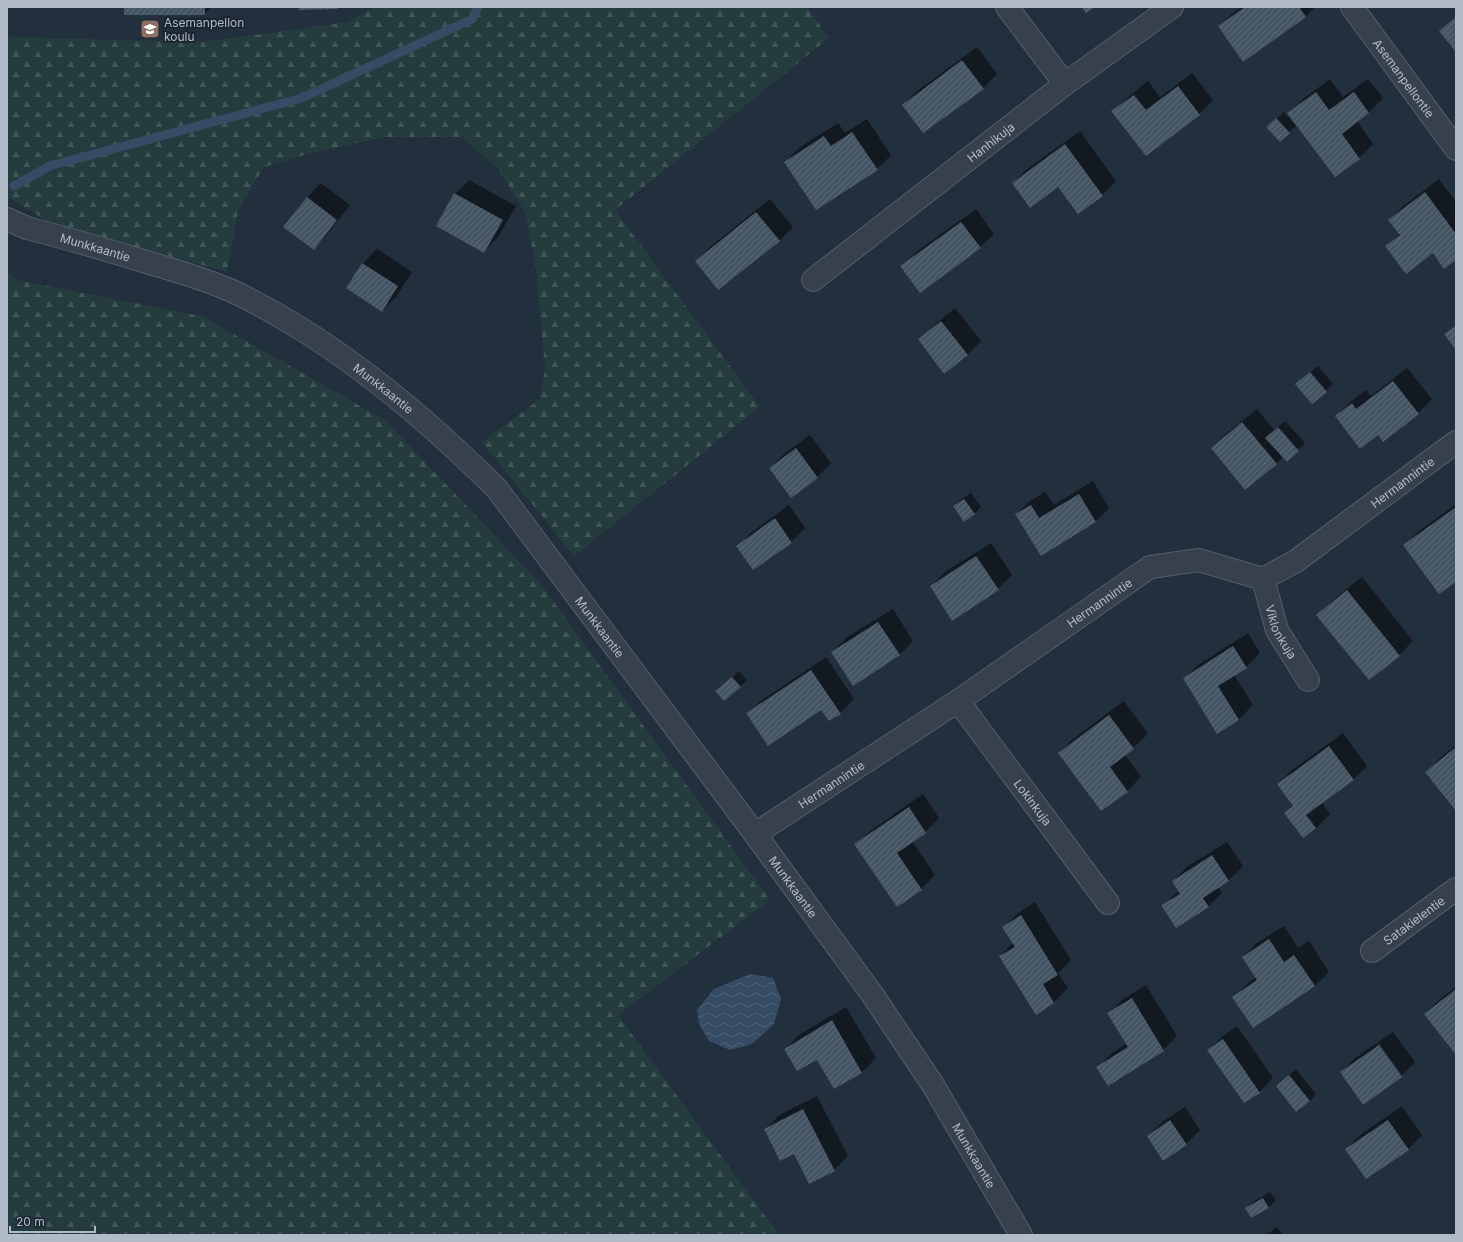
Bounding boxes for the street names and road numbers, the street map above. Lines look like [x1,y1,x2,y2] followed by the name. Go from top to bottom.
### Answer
[1370,36,1438,120] street label: Asemanpellontie
[964,119,1017,165] street label: Hanhikuja
[59,230,132,264] street label: Munkkaantie
[351,360,417,416] street label: Munkkaantie
[1367,453,1437,511] street label: Hermannintie
[1064,575,1135,630] street label: Hermannintie
[572,593,628,660] street label: Munkkaantie
[1263,603,1300,661] street label: Viklonkuja
[795,757,867,811] street label: Hermannintie
[1011,776,1055,828] street label: Lokinkuja
[766,853,821,920] street label: Munkkaantie
[1380,893,1447,948] street label: Satakielentie
[949,1120,999,1190] street label: Munkkaantie

